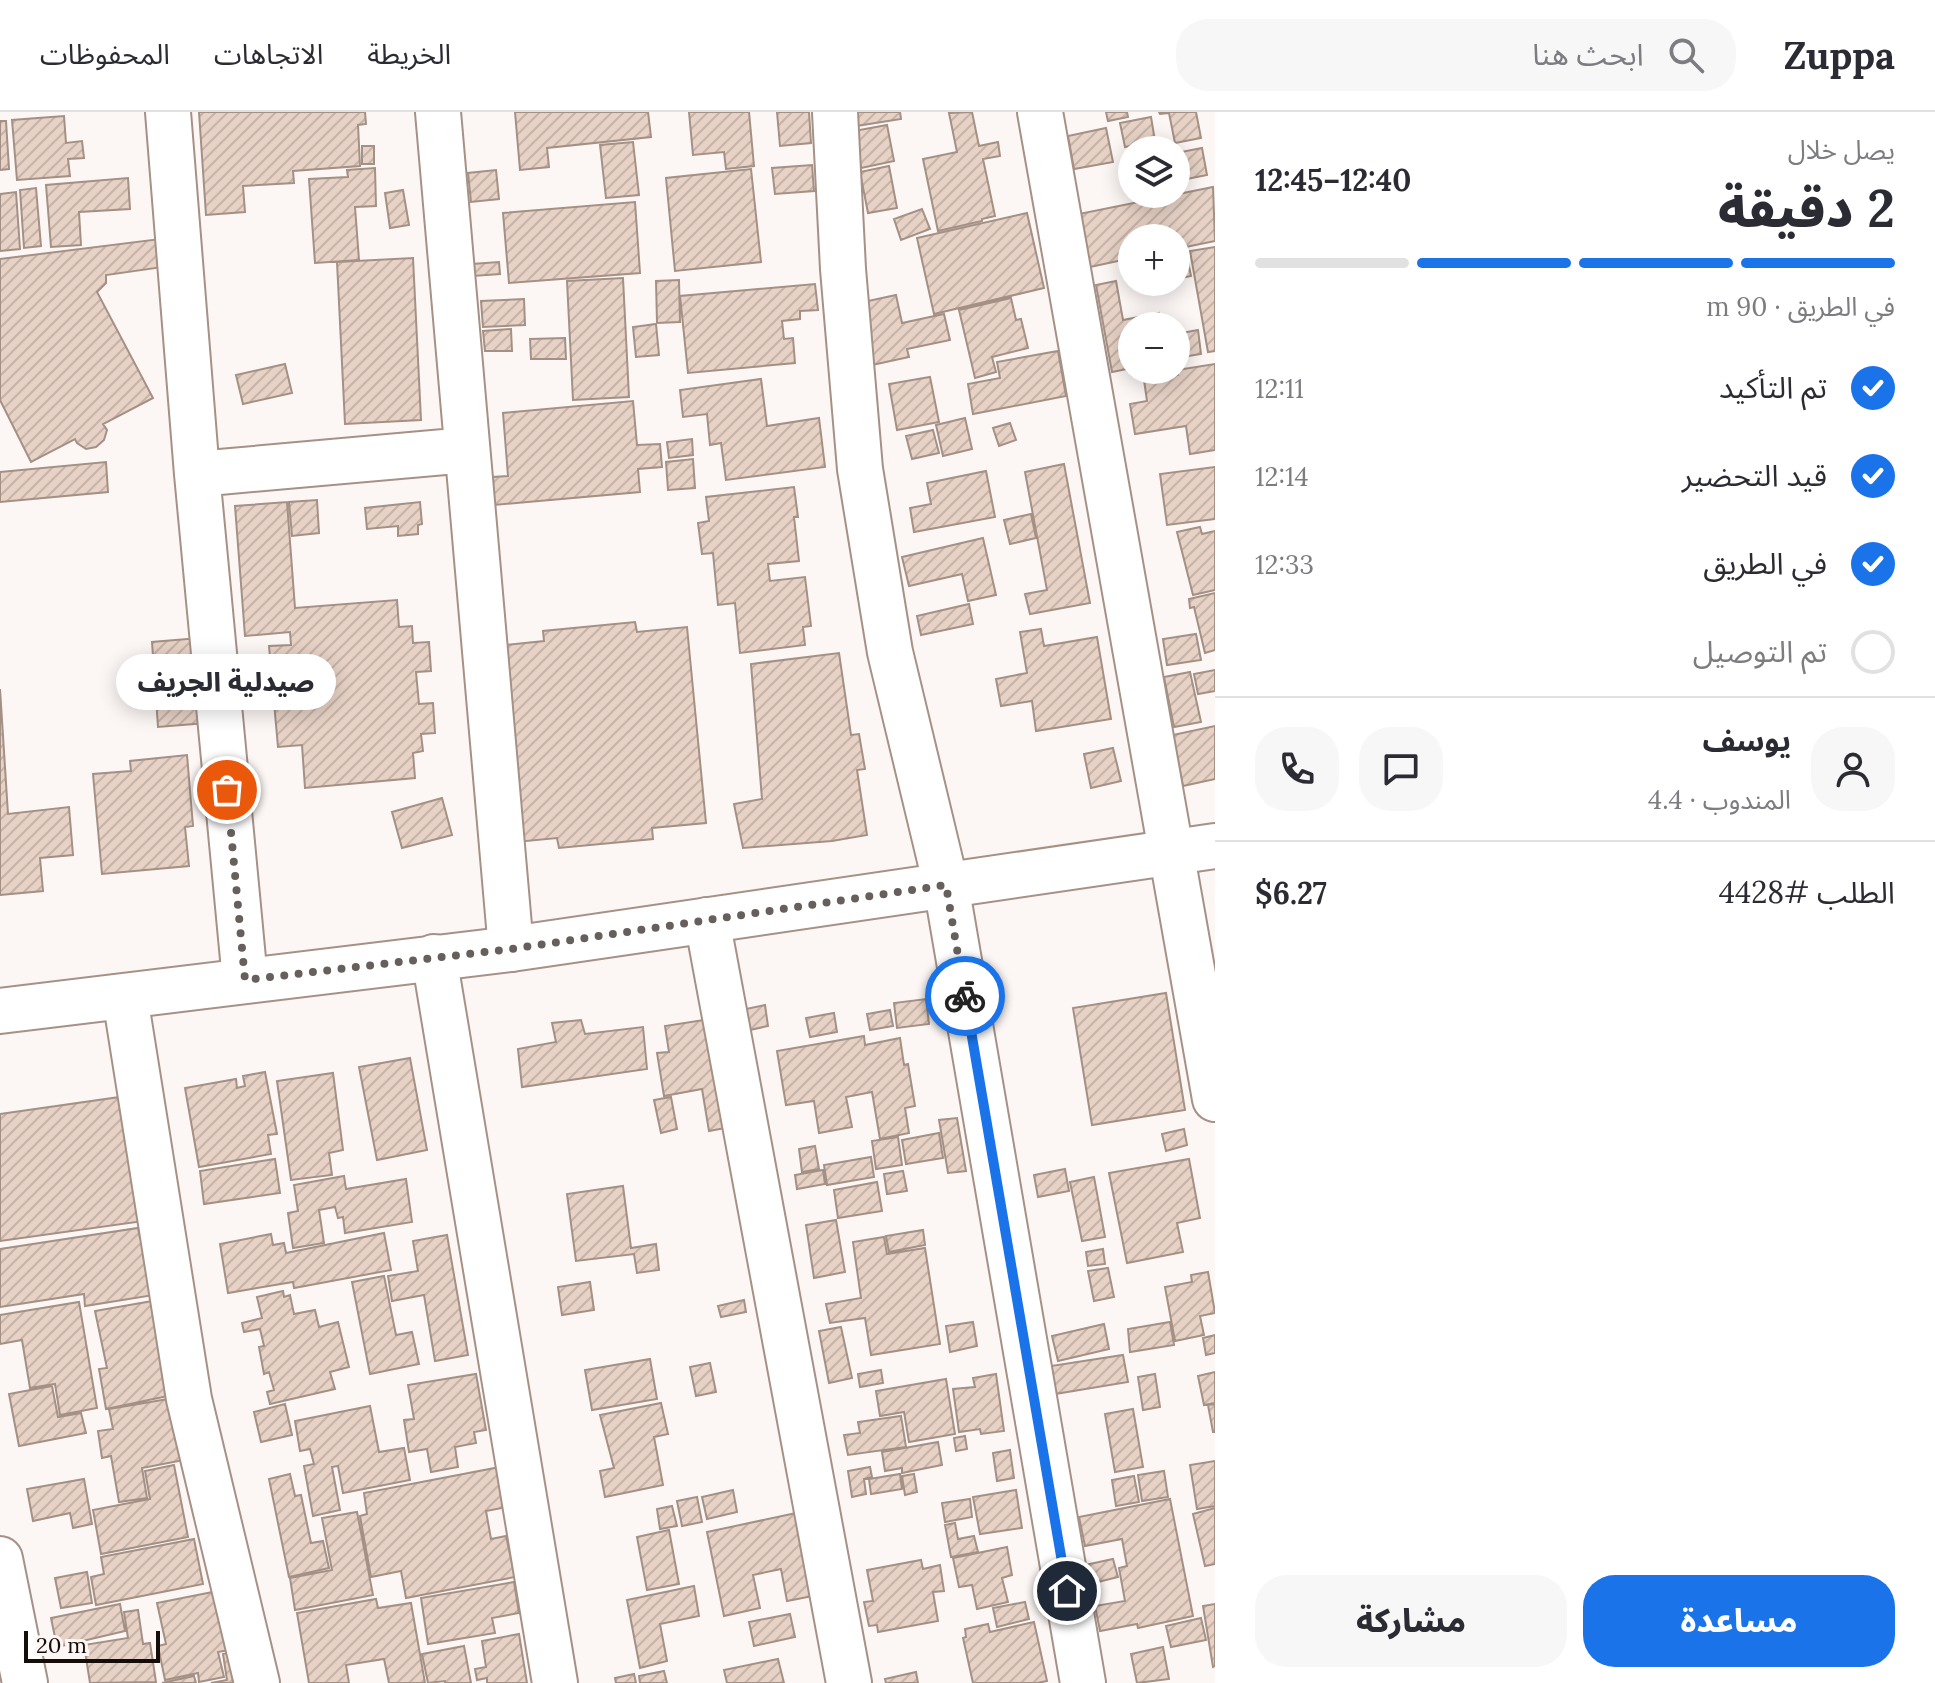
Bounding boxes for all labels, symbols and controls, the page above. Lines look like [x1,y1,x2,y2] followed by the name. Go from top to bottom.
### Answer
[1176,19,1736,91] search box
[1784,31,1895,79] text: Zuppa
[1664,33,1708,77] icon: search
[1532,35,1644,73] text: ابحث هنا
[40,36,170,72] text: المحفوظات
[214,36,323,72] text: الاتجاهات
[367,36,451,72] text: الخريطة
[1788,133,1895,166] text: يصل خلال
[1118,136,1190,384] map controls
[1118,136,1190,208] button: layers
[1255,161,1411,199] text: 12:40–12:45
[1718,175,1895,241] text: 2 دقيقة
[1118,224,1190,296] button: +
[1706,290,1895,323] text: في الطريق · 90 m
[1118,312,1190,384] button: −
[1851,366,1895,410] icon: check
[1719,368,1827,406] text: تم التأكيد
[1255,372,1304,405] text: 12:11
[1851,454,1895,498] icon: check
[1682,456,1827,494] text: قيد التحضير
[1255,460,1308,493] text: 12:14
[1851,542,1895,586] icon: check
[1703,544,1827,582] text: في الطريق
[1255,548,1314,581] text: 12:33
[1693,632,1827,670] text: تم التوصيل
[117,654,337,710] callout: صيدلية الجريف
[137,665,315,698] text: صيدلية الجريف
[1703,721,1791,759] text: يوسف
[1255,727,1339,811] button: phone
[1359,727,1443,811] button: chat
[1811,727,1895,811] button: person
[193,756,261,824] pin
[205,768,249,812] icon: bag
[1648,783,1791,816] text: المندوب · 4.4
[1719,873,1895,911] text: الطلب #4428
[1255,874,1327,912] text: $6.27
[925,956,1005,1036] courier
[943,974,987,1018] icon: bike
[1033,1557,1101,1625] pin
[1045,1569,1089,1613] icon: home
[1255,1575,1567,1667] button: مشاركة
[1583,1575,1895,1667] button: مساعدة
[24,1627,160,1663] scale bar
[36,1631,87,1659] text: 20 m

